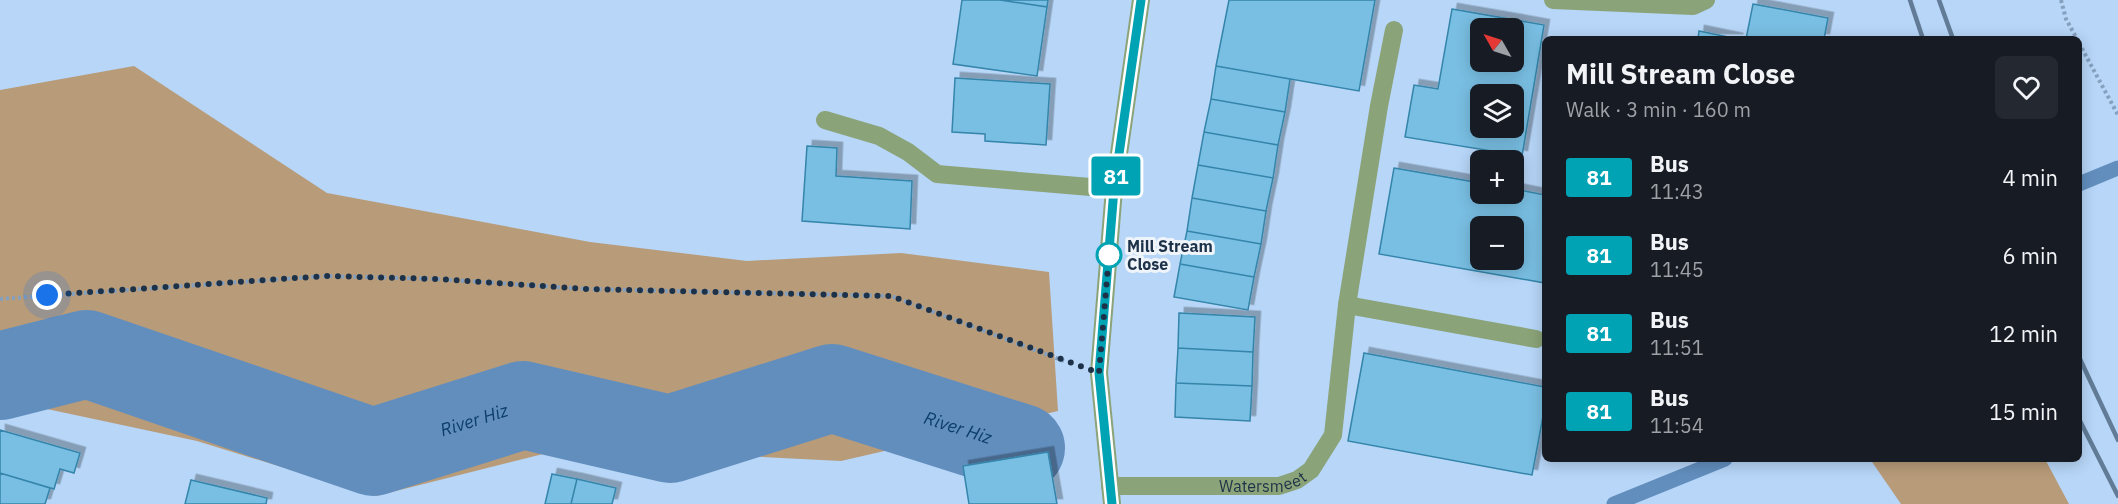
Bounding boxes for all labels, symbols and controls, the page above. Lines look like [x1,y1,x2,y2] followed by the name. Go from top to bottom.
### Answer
[1470,18,1524,72] north arrow
[1470,18,1524,270] map controls
[1566,55,1795,92] text: Mill Stream Close
[1995,56,2058,119] button: heart
[1470,84,1524,138] button: layers
[1566,96,1751,123] text: Walk · 3 min · 160 m
[1650,149,1689,178] text: Bus
[1470,150,1524,204] button: +
[1089,156,1143,195] line badge: 81
[1103,162,1129,190] text: 81
[1586,163,1612,191] text: 81
[2002,163,2058,192] text: 4 min
[1650,178,1704,205] text: 11:43
[1470,216,1524,270] button: −
[1650,227,1689,256] text: Bus
[1127,236,1213,274] place label: Mill Stream Close
[1586,241,1612,269] text: 81
[2002,241,2058,270] text: 6 min
[1096,242,1122,268] marker: Mill Stream Close
[1650,256,1704,283] text: 11:45
[32,280,62,310] your location
[1650,305,1689,334] text: Bus
[1586,319,1612,347] text: 81
[1989,319,2058,348] text: 12 min
[1650,334,1704,361] text: 11:51
[1650,383,1689,412] text: Bus
[1586,397,1612,425] text: 81
[1989,397,2058,426] text: 15 min
[437,398,512,441] water label: River Hiz
[921,406,996,449] water label: River Hiz
[1650,412,1704,439] text: 11:54
[1219,467,1310,496] street label: Watersmeet

